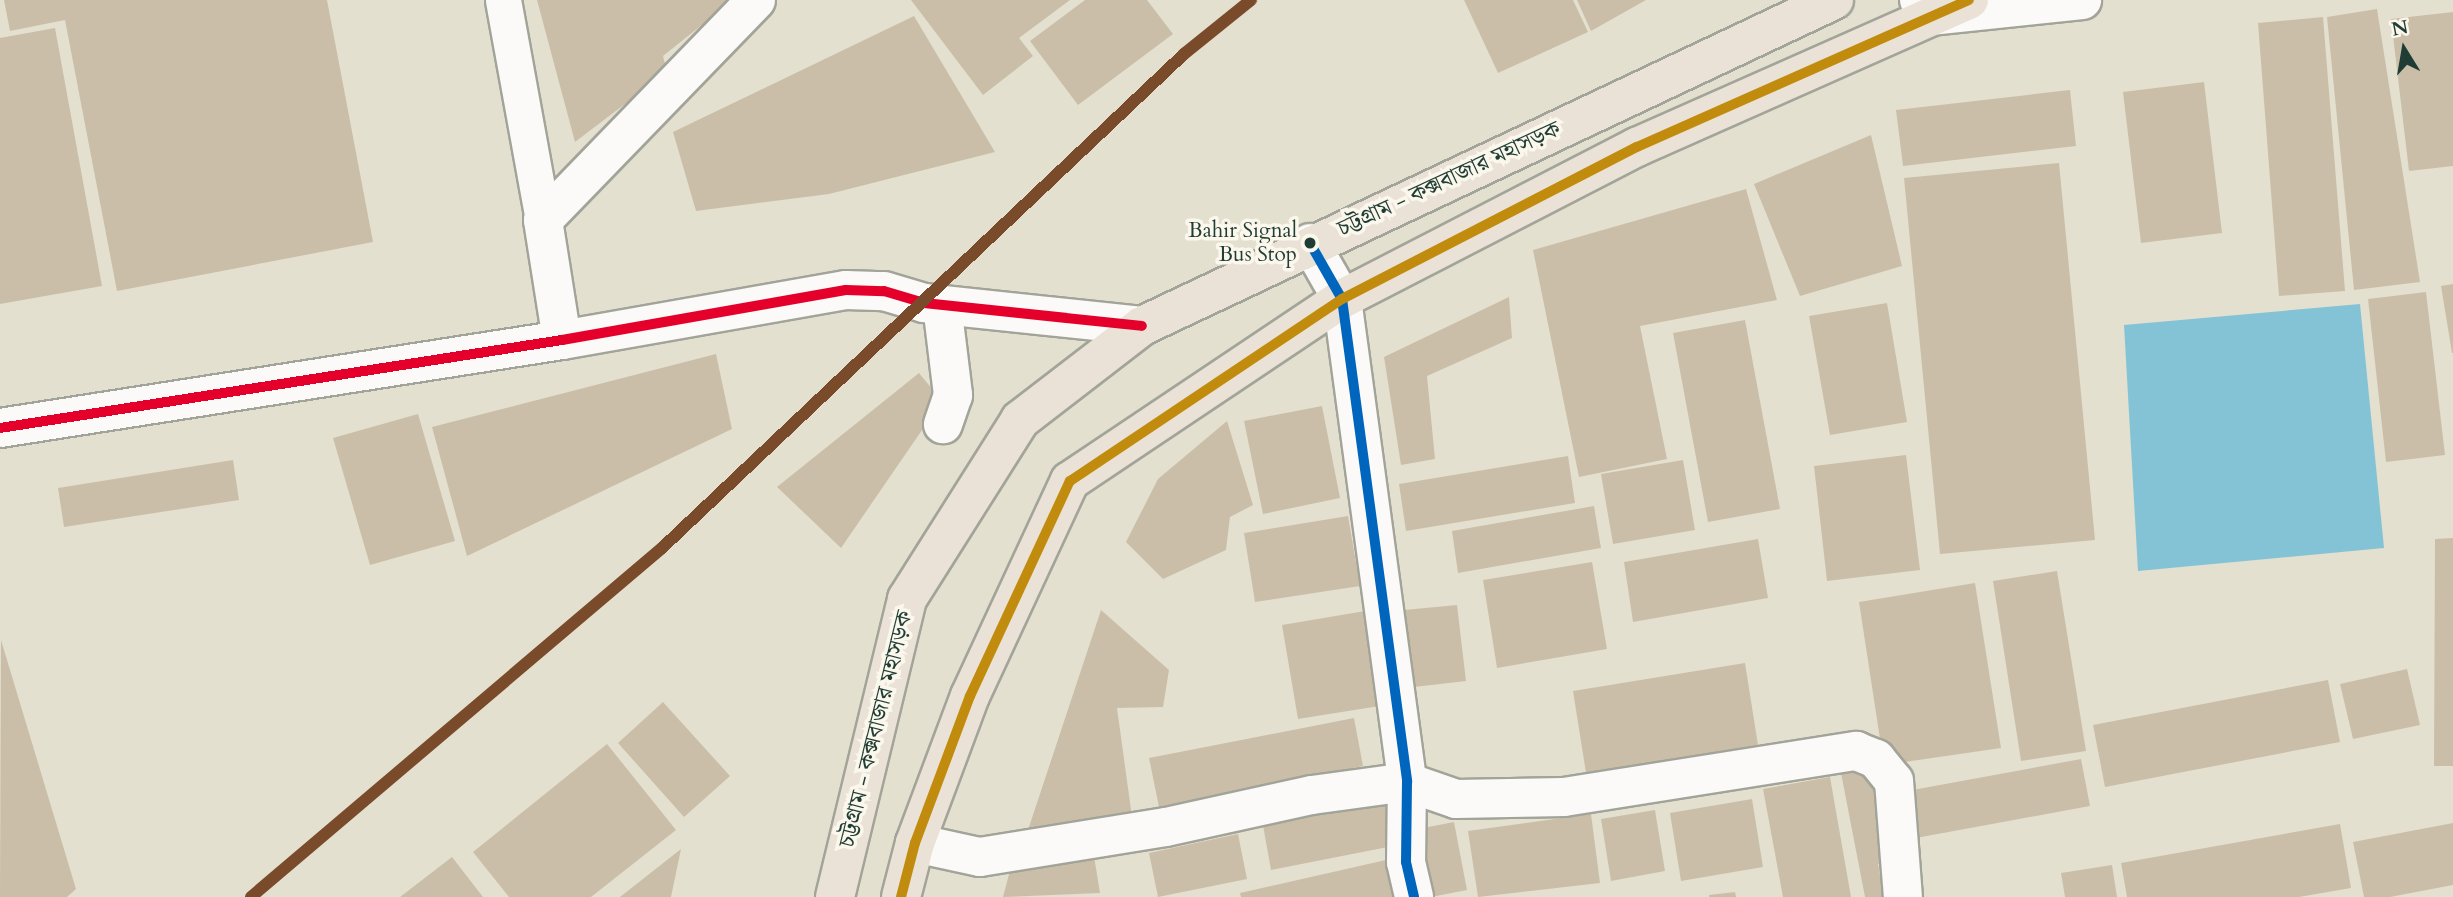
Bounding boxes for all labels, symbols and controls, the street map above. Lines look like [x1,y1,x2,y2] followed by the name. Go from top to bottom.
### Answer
[2369,14,2439,84] north arrow
[2389,14,2411,43] text: N
[1333,115,1565,243] street label: চট্টগ্রাম - কক্সবাজার মহাসড়ক
[1188,218,1297,268] place label: Bahir Signal Bus Stop
[1303,236,1317,250] marker: Bahir Signal Bus Stop
[833,608,919,850] street label: চট্টগ্রাম - কক্সবাজার মহাসড়ক

